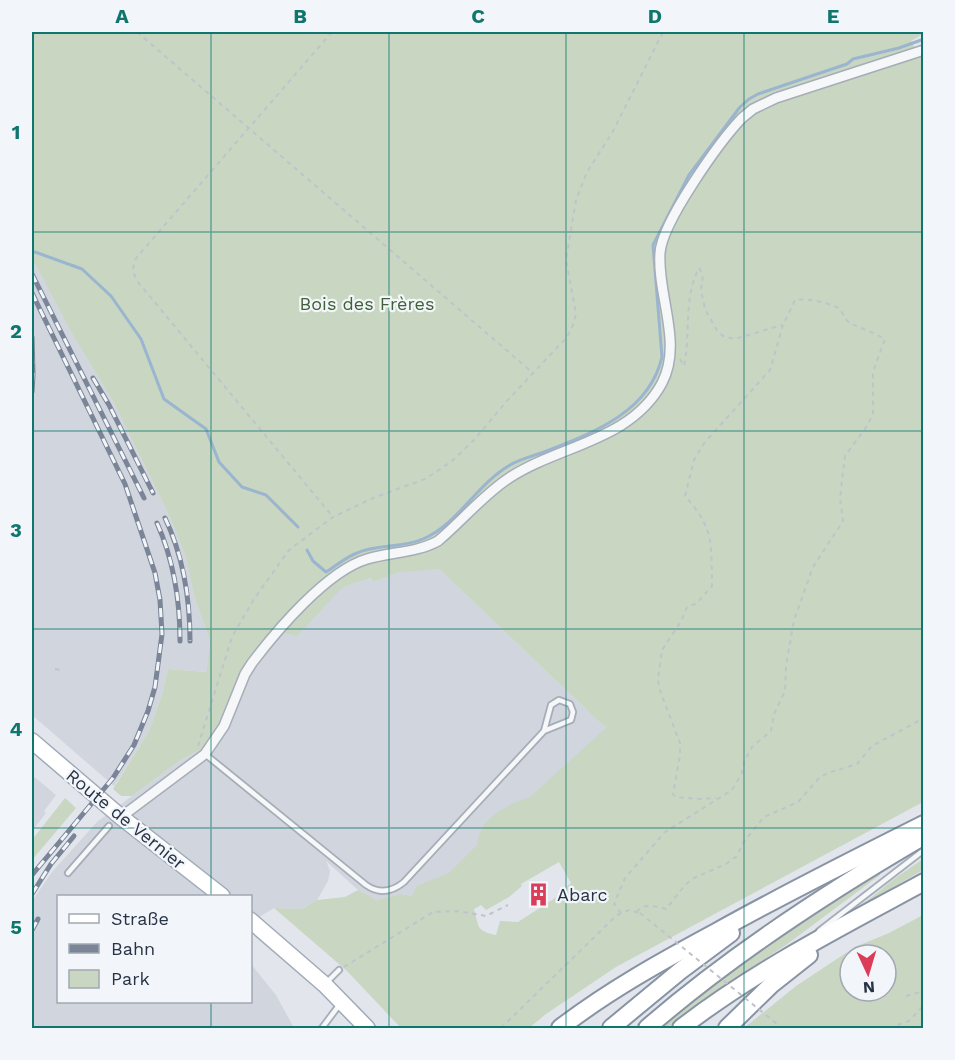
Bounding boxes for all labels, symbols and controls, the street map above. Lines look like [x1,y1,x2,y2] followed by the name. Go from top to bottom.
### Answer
[115,4,129,28] text: A
[293,4,307,28] text: B
[471,4,485,28] text: C
[648,4,662,28] text: D
[827,4,839,28] text: E
[12,120,20,144] text: 1
[300,293,434,314] park label: Bois des Frères
[10,319,22,343] text: 2
[10,518,22,542] text: 3
[10,717,23,741] text: 4
[62,765,190,873] street label: Route de Vernier
[526,881,552,907] building icon: Abarc
[557,884,608,905] place label: Abarc
[57,895,252,1003] legend
[111,908,169,929] text: Straße
[10,915,22,939] text: 5
[111,938,155,959] text: Bahn
[838,943,898,1003] north arrow
[111,968,150,989] text: Park
[862,978,876,997] text: N

